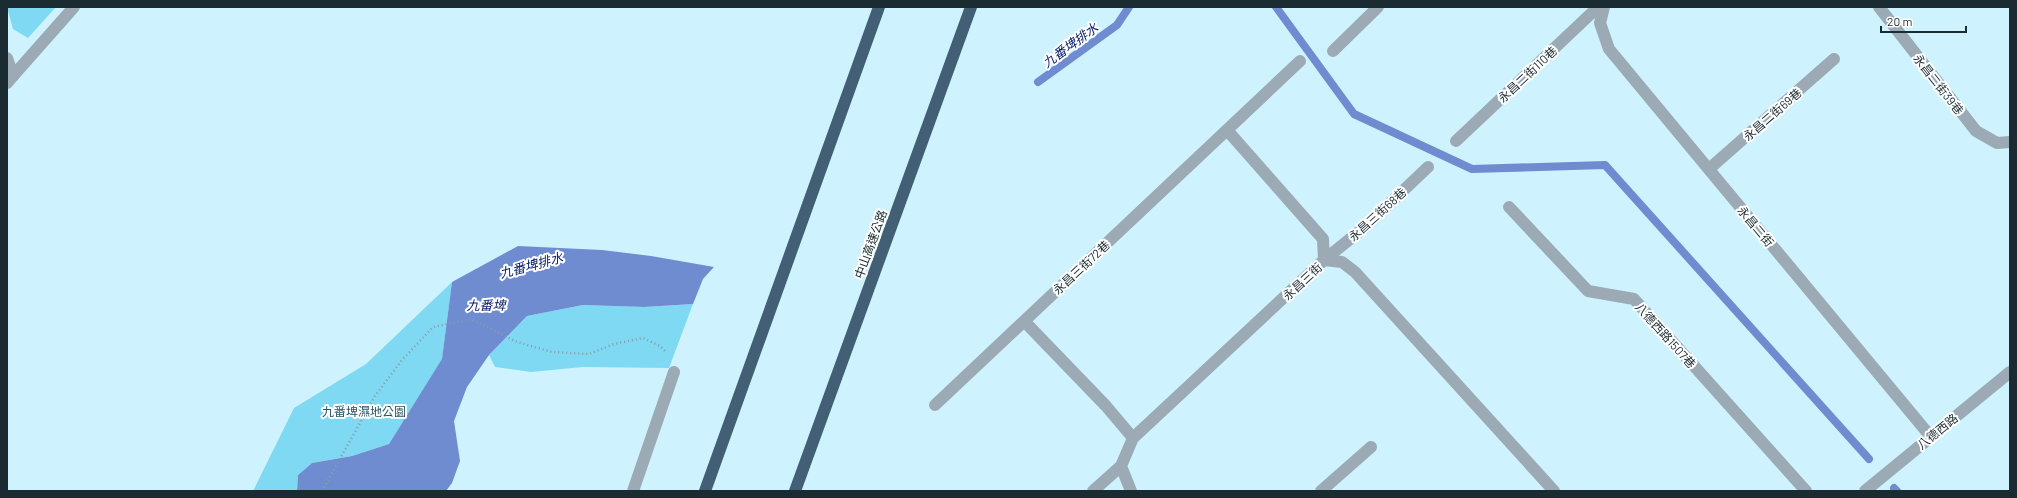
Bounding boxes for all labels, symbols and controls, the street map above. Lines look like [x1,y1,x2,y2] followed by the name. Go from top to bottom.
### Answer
[1881,8,1966,34] scale bar
[1887,14,1913,28] text: 20 m
[1039,19,1102,71] water label: 九番埤排水
[1495,43,1559,105] street label: 永昌二街110巷
[1911,51,1967,117] street label: 永昌二街39巷
[1740,85,1804,143] street label: 永昌二街69巷
[1345,185,1409,243] street label: 永昌三街68巷
[1735,203,1777,249] street label: 永昌二街
[851,208,889,280] street label: 中山高速公路
[1050,237,1112,297] street label: 永昌三街72巷
[498,249,565,281] water label: 九番埤排水
[1280,260,1324,302] street label: 永昌三街
[466,297,507,313] water label: 九番埤
[1633,300,1699,370] street label: 八德西路1507巷
[322,404,406,418] park label: 九番埤濕地公園
[1914,410,1960,452] street label: 八德西路

